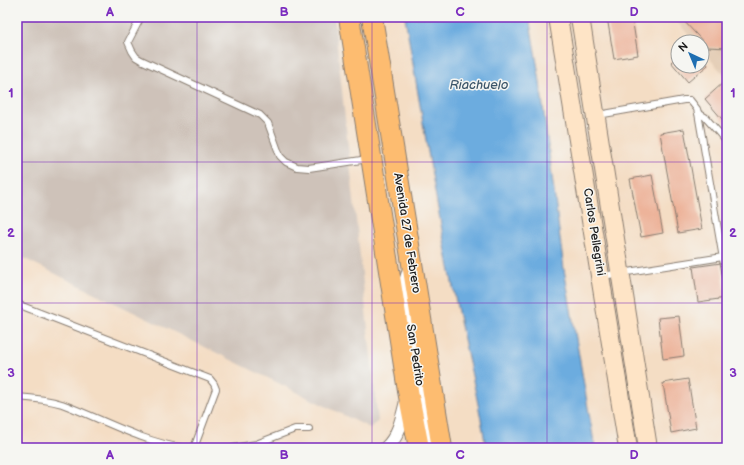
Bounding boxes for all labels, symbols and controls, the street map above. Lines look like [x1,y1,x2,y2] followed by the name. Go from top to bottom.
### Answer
[105,4,114,20] text: A
[279,4,289,20] text: B
[455,4,465,20] text: C
[629,4,639,20] text: D
[670,34,710,74] north arrow
[676,40,691,55] text: N
[450,77,509,93] water label: Riachuelo
[8,85,14,101] text: 1
[730,85,736,101] text: 1
[390,172,424,294] street label: Avenida 27 de Febrero
[580,187,608,277] street label: Carlos Pellegrini
[7,225,15,241] text: 2
[729,225,737,241] text: 2
[403,323,427,387] street label: San Pedrito
[7,365,15,381] text: 3
[729,365,737,381] text: 3
[105,447,114,463] text: A
[279,447,289,463] text: B
[455,447,465,463] text: C
[629,447,639,463] text: D

